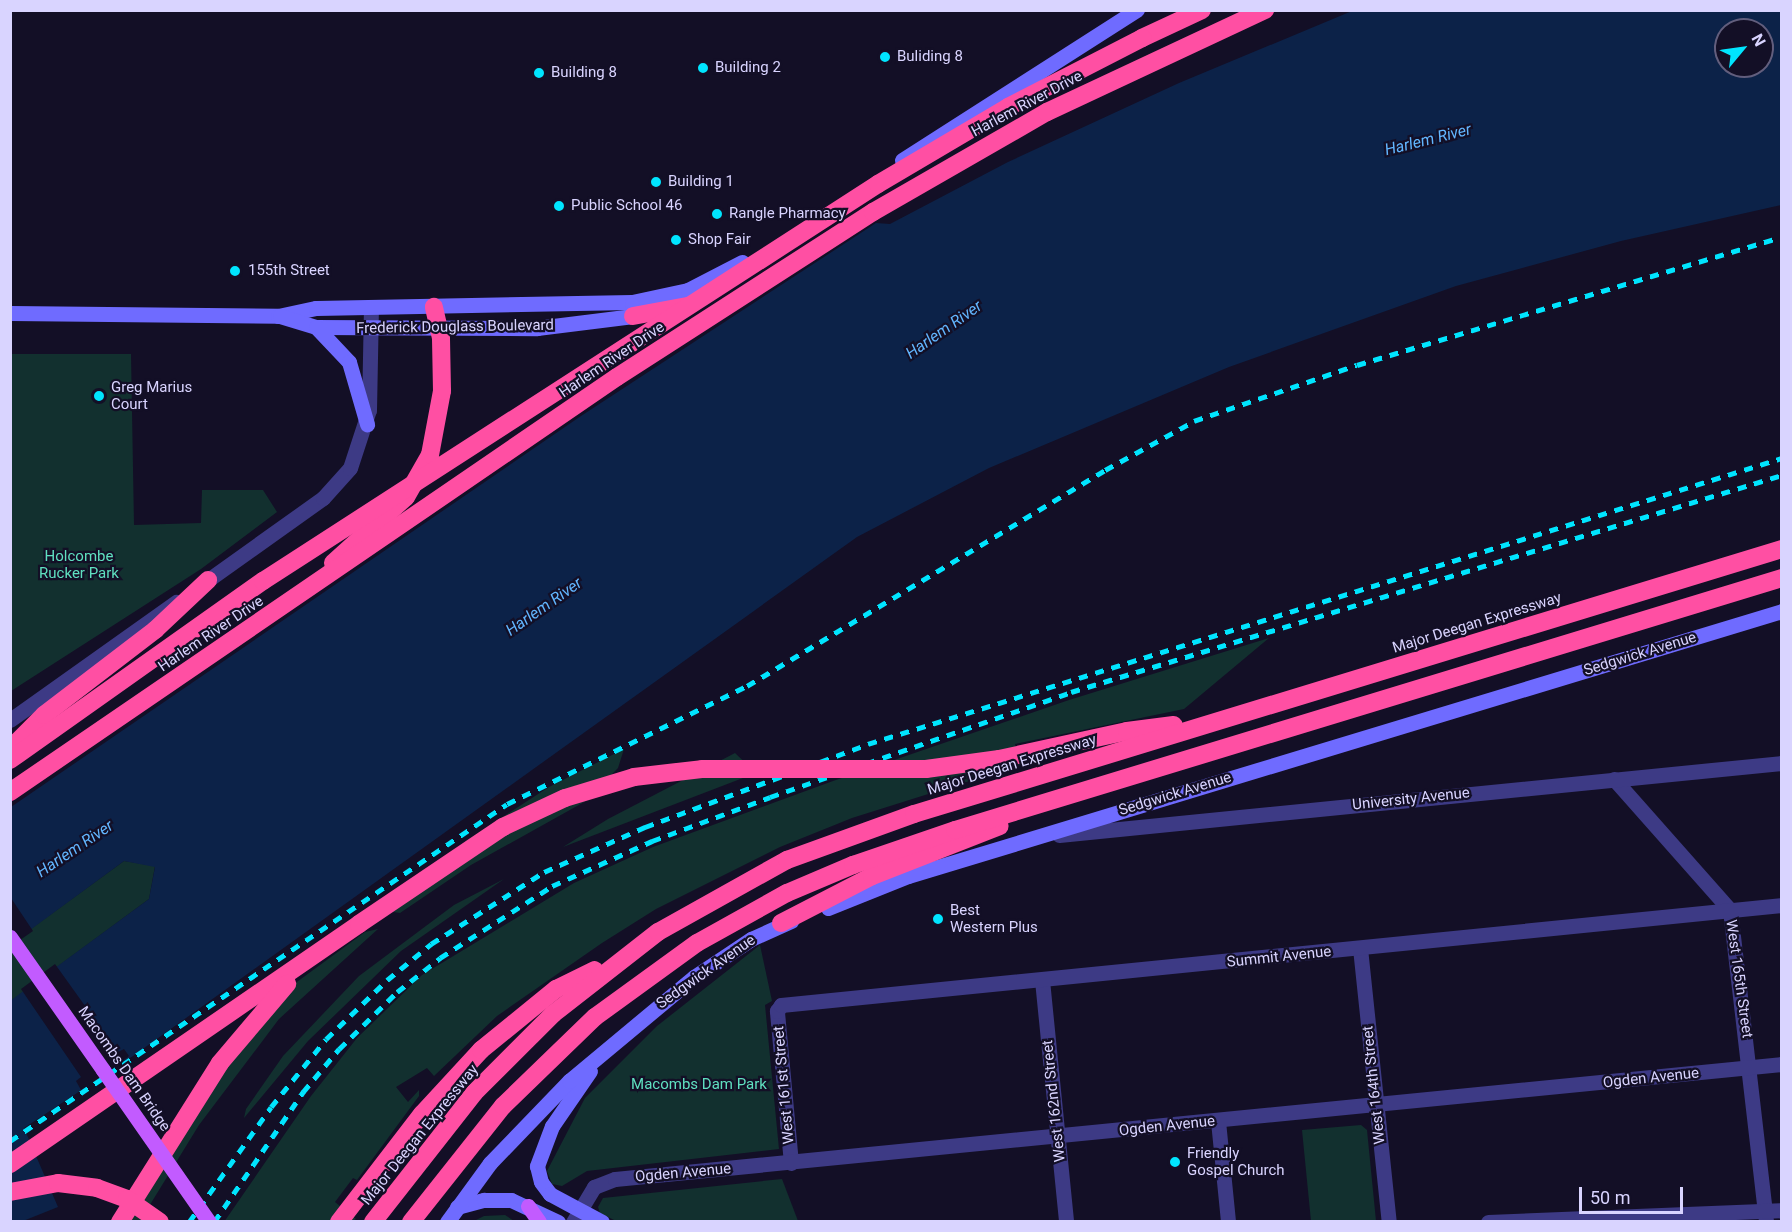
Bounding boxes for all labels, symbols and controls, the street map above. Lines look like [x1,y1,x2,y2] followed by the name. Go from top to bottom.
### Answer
[1714,18,1774,78] north arrow
[1747,30,1769,50] text: N
[897,48,963,66] place label: Buliding 8
[878,50,892,64] marker: Buliding 8
[715,59,781,77] place label: Building 2
[696,61,710,75] marker: Building 2
[551,64,617,82] place label: Building 8
[532,66,546,80] marker: Building 8
[969,67,1085,141] street label: Harlem River Drive
[1383,120,1473,160] water label: Harlem River
[668,173,734,191] place label: Building 1
[649,175,663,189] marker: Building 1
[571,197,682,215] place label: Public School 46
[552,199,566,213] marker: Public School 46
[729,205,846,223] place label: Rangle Pharmacy
[710,207,724,221] marker: Rangle Pharmacy
[688,231,751,249] place label: Shop Fair
[669,233,683,247] marker: Shop Fair
[226,262,244,280] marker: 155th Street
[248,262,330,280] place label: 155th Street
[902,297,986,363] water label: Harlem River
[356,316,554,338] street label: Frederick Douglass Boulevard
[556,318,668,402] street label: Harlem River Drive
[111,378,192,413] place label: Greg Marius Court
[92,389,106,403] marker: Greg Marius Court
[39,547,119,582] park label: Holcombe Rucker Park
[502,574,586,640] water label: Harlem River
[1390,589,1564,657] street label: Major Deegan Expressway
[155,592,267,676] street label: Harlem River Drive
[1581,628,1699,680] street label: Sedgwick Avenue
[925,731,1099,799] street label: Major Deegan Expressway
[1116,768,1234,820] street label: Sedgwick Avenue
[1351,784,1471,814] street label: University Avenue
[33,816,117,882] water label: Harlem River
[950,901,1038,936] place label: Best Western Plus
[931,912,945,926] marker: Best Western Plus
[1722,919,1756,1039] street label: West 165th Street
[653,931,759,1013] street label: Sedgwick Avenue
[1226,943,1332,971] street label: Summit Avenue
[74,1003,174,1135] street label: Macombs Dam Bridge
[770,1025,798,1145] street label: West 161st Street
[1359,1025,1389,1145] street label: West 164th Street
[1039,1039,1069,1163] street label: West 162nd Street
[358,1061,482,1209] street label: Major Deegan Expressway
[1602,1064,1700,1092] street label: Ogden Avenue
[631,1076,767,1094] park label: Macombs Dam Park
[1118,1112,1216,1140] street label: Ogden Avenue
[1187,1144,1285,1179] place label: Friendly Gospel Church
[1168,1155,1182,1169] marker: Friendly Gospel Church
[634,1160,732,1186] street label: Ogden Avenue
[1582,1175,1686,1213] scale bar
[1590,1187,1630,1208] text: 50 m

